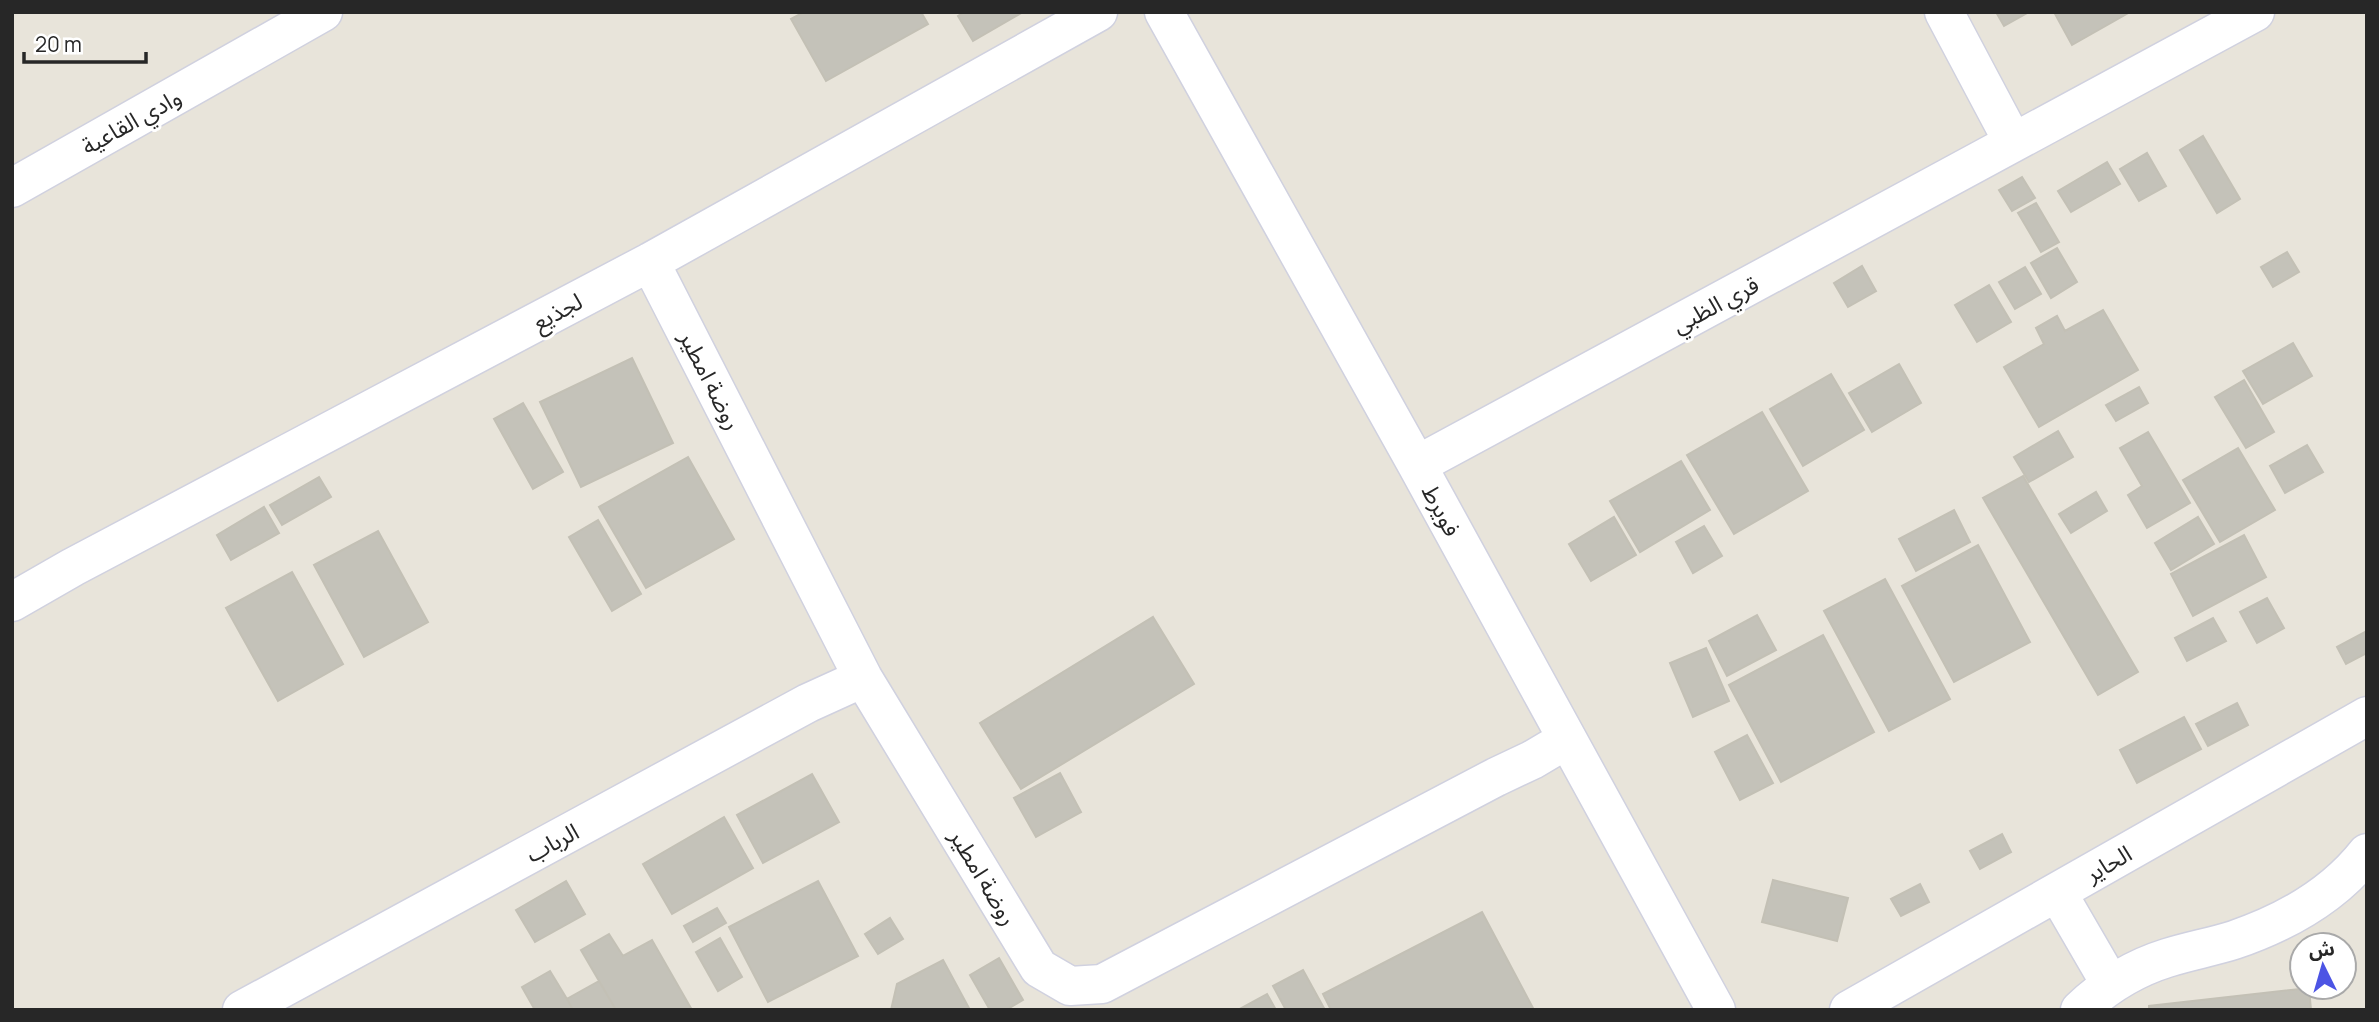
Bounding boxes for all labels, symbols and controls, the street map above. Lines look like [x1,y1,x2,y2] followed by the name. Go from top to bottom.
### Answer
[24,21,147,65] scale bar
[35,30,82,58] text: 20 m
[75,80,188,164] street label: وادي القاعية
[1666,268,1765,342] street label: قري الظبي
[527,285,588,339] street label: لجذيع
[672,324,750,435] street label: روضة امطير
[1415,478,1469,542] street label: فويرط
[520,815,584,869] street label: الرباب
[942,822,1025,931] street label: روضة امطير
[2078,837,2137,890] street label: الحاير
[2288,931,2358,1001] north arrow
[2307,935,2336,963] text: ش

